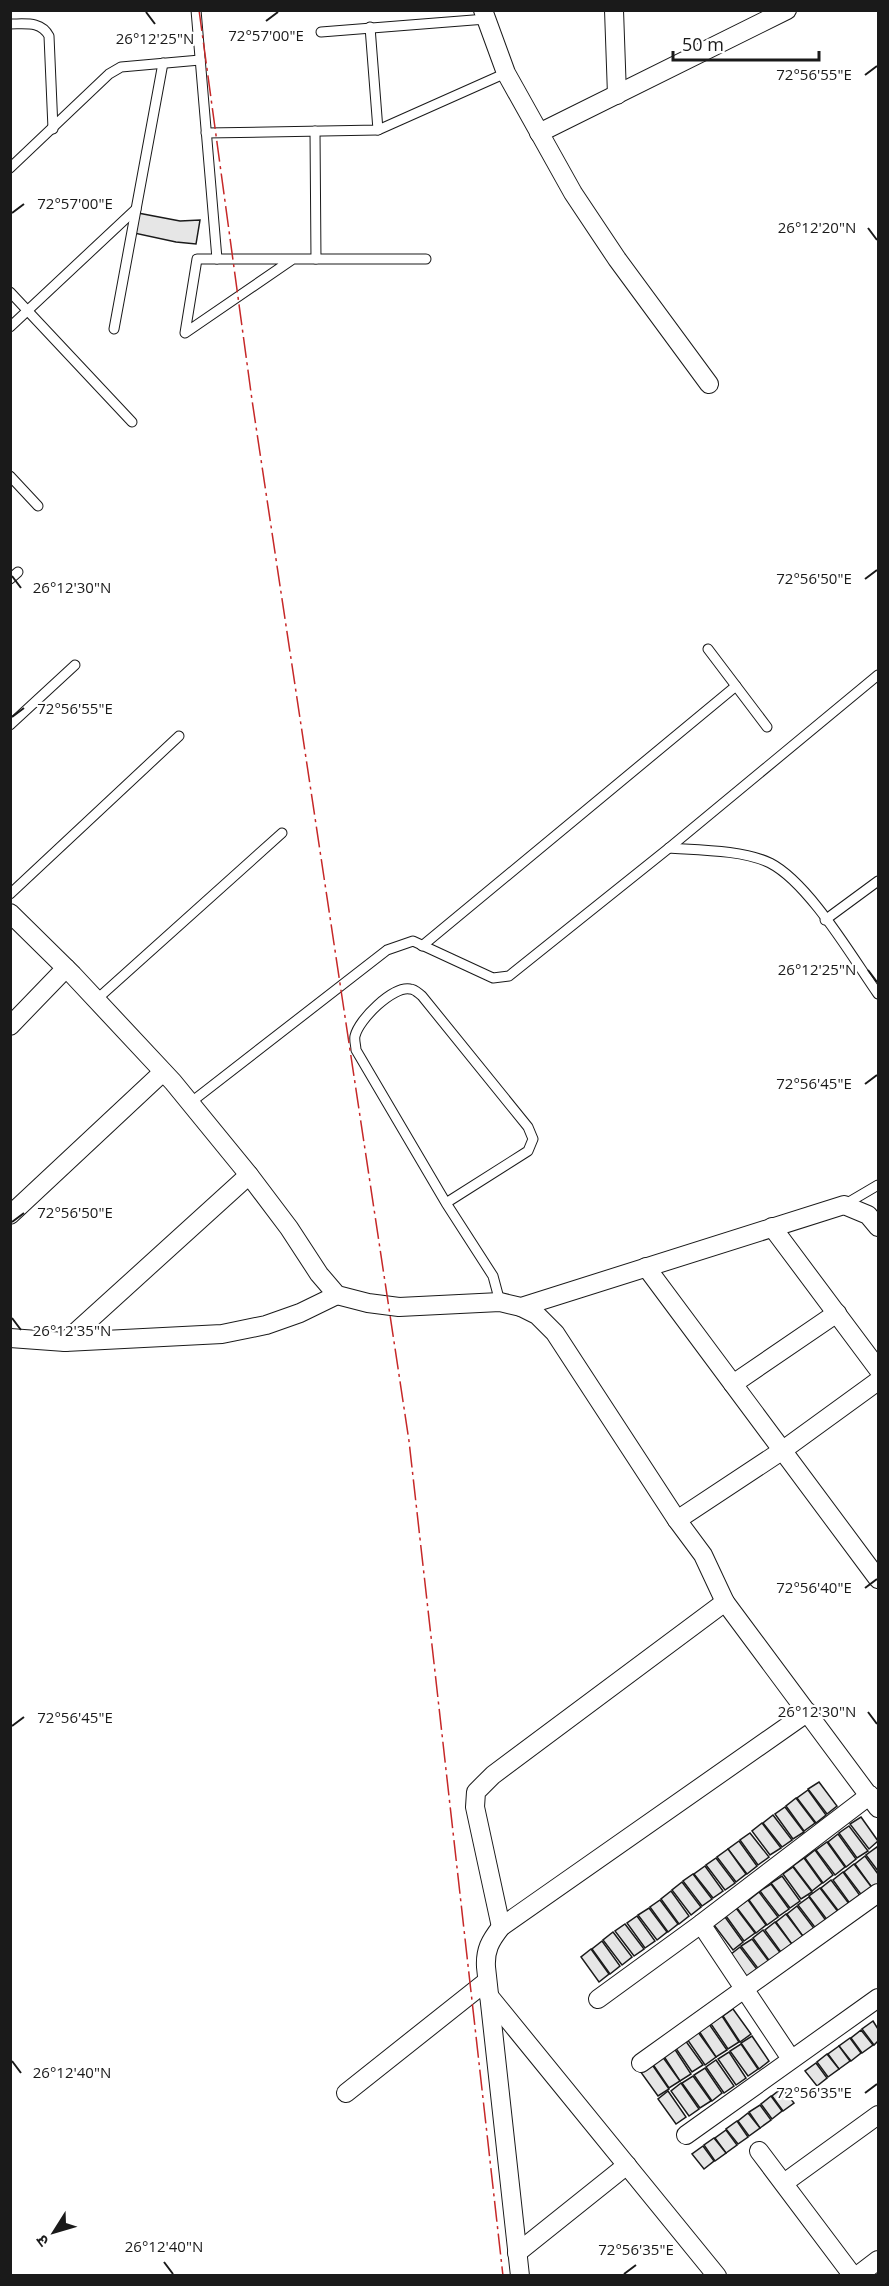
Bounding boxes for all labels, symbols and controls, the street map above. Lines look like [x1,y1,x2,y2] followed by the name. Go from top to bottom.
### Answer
[673,24,818,62] scale bar
[228,25,304,45] text: 72°57'00"E
[116,28,194,48] text: 26°12'25"N
[682,32,724,56] text: 50 m
[776,64,852,84] text: 72°56'55"E
[37,193,113,213] text: 72°57'00"E
[778,217,856,237] text: 26°12'20"N
[776,568,852,588] text: 72°56'50"E
[33,577,111,597] text: 26°12'30"N
[37,698,113,718] text: 72°56'55"E
[778,959,856,979] text: 26°12'25"N
[776,1073,852,1093] text: 72°56'45"E
[37,1202,113,1222] text: 72°56'50"E
[33,1320,111,1340] text: 26°12'35"N
[776,1577,852,1597] text: 72°56'40"E
[778,1701,856,1721] text: 26°12'30"N
[37,1707,113,1727] text: 72°56'45"E
[33,2062,111,2082] text: 26°12'40"N
[776,2082,852,2102] text: 72°56'35"E
[24,2202,84,2262] north arrow
[30,2230,54,2251] text: उ
[125,2236,203,2256] text: 26°12'40"N
[598,2239,674,2259] text: 72°56'35"E

